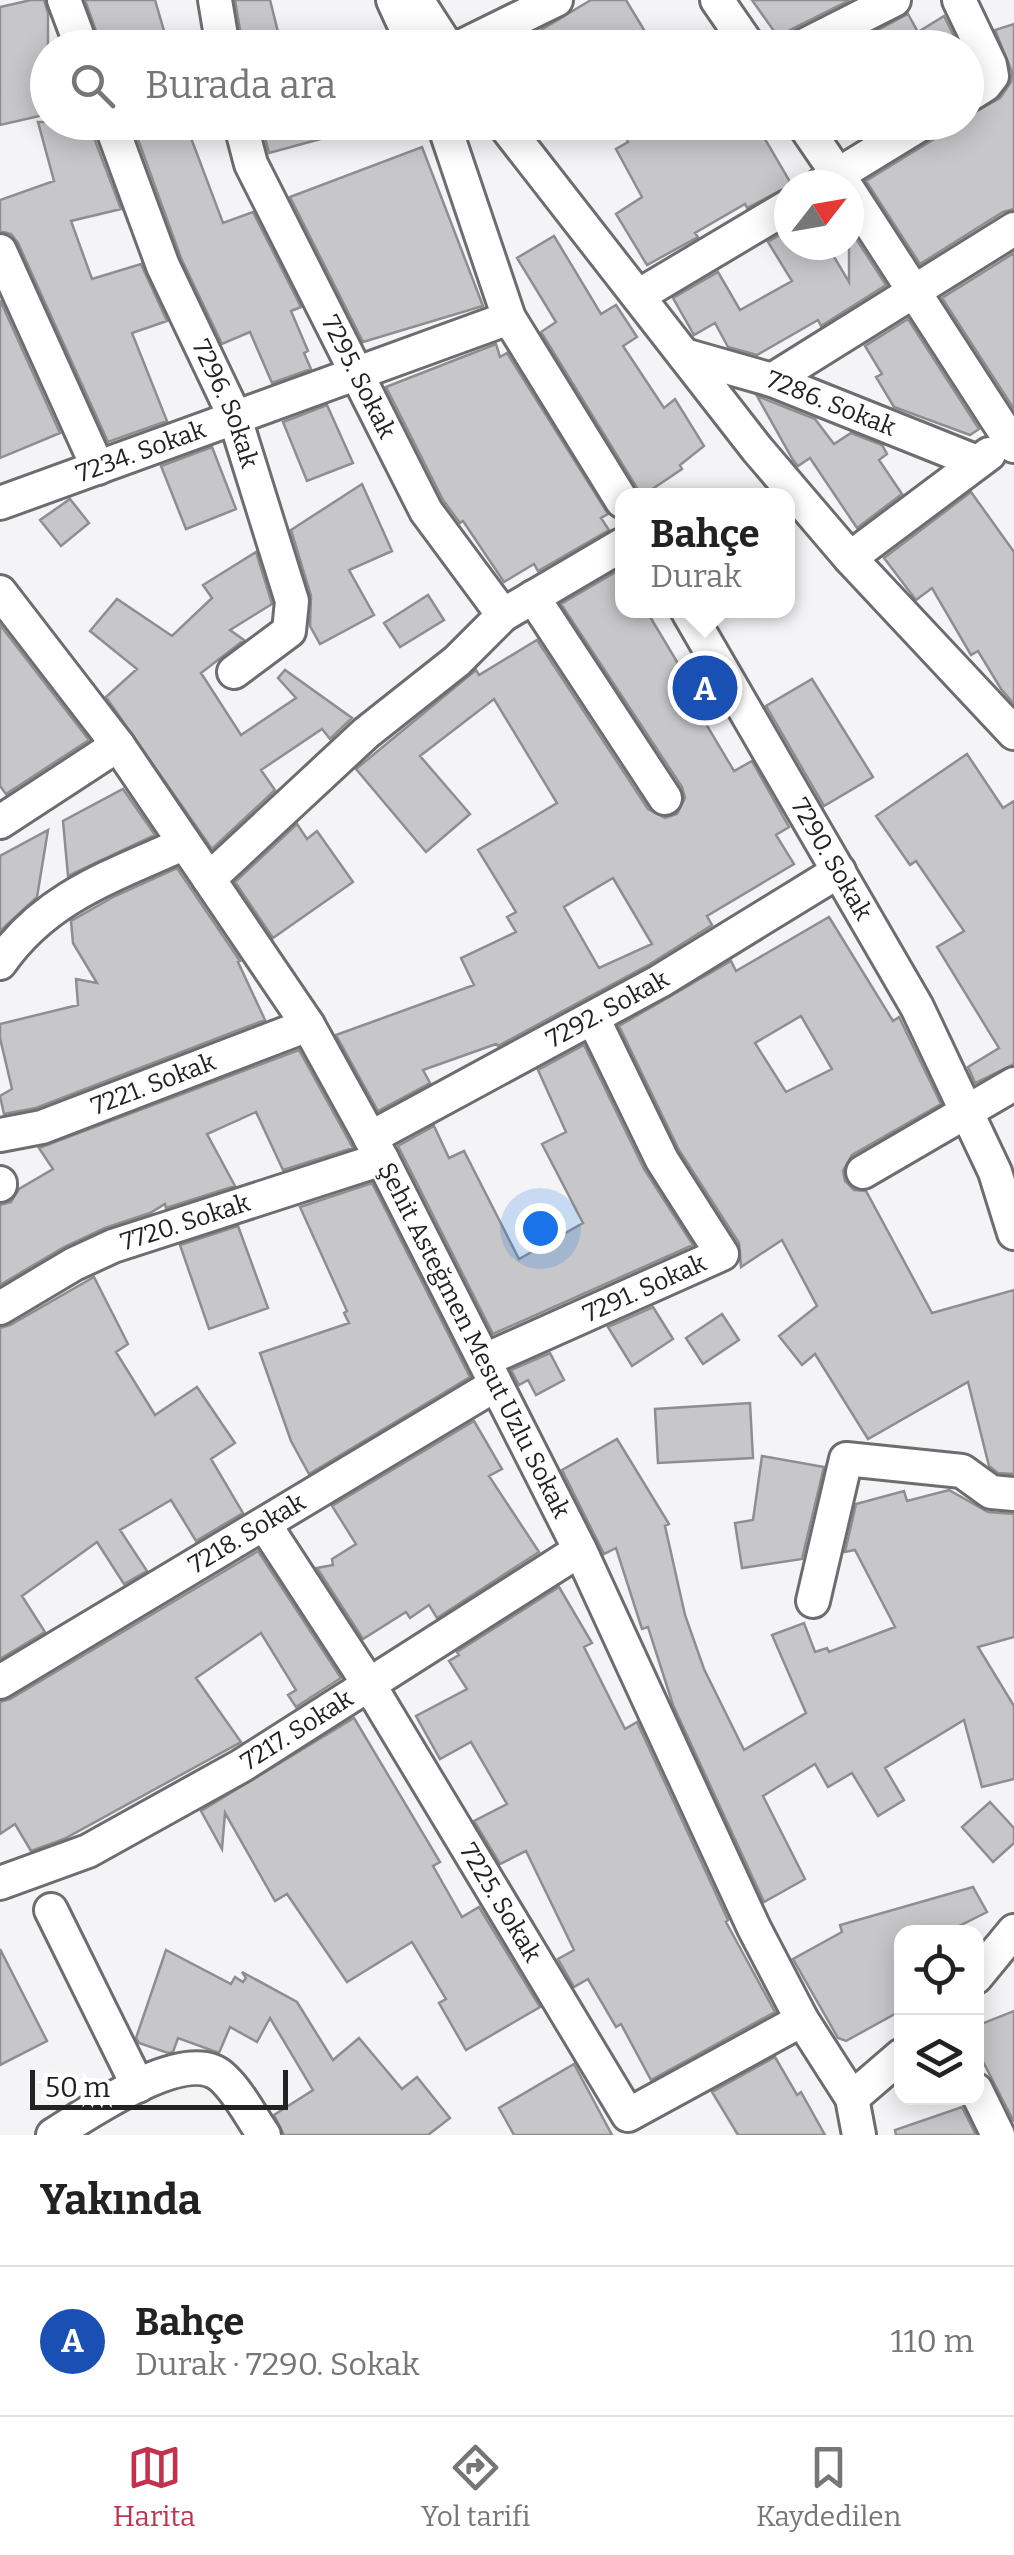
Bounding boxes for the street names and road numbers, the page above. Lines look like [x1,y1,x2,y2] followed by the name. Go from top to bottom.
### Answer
[315,310,402,444] street label: 7295. Sokak
[185,335,265,472] street label: 7296. Sokak
[762,364,901,443] street label: 7286. Sokak
[72,414,211,489] street label: 7234. Sokak
[784,793,879,926] street label: 7290. Sokak
[541,964,675,1055] street label: 7292. Sokak
[87,1047,220,1122] street label: 7221. Sokak
[371,1158,577,1524] street label: Şehit Asteğmen Mesut Uzlu Sokak
[117,1187,254,1258] street label: 7720. Sokak
[579,1248,712,1329] street label: 7291. Sokak
[183,1487,311,1580] street label: 7218. Sokak
[235,1683,359,1777] street label: 7217. Sokak
[453,1838,548,1968] street label: 7225. Sokak

